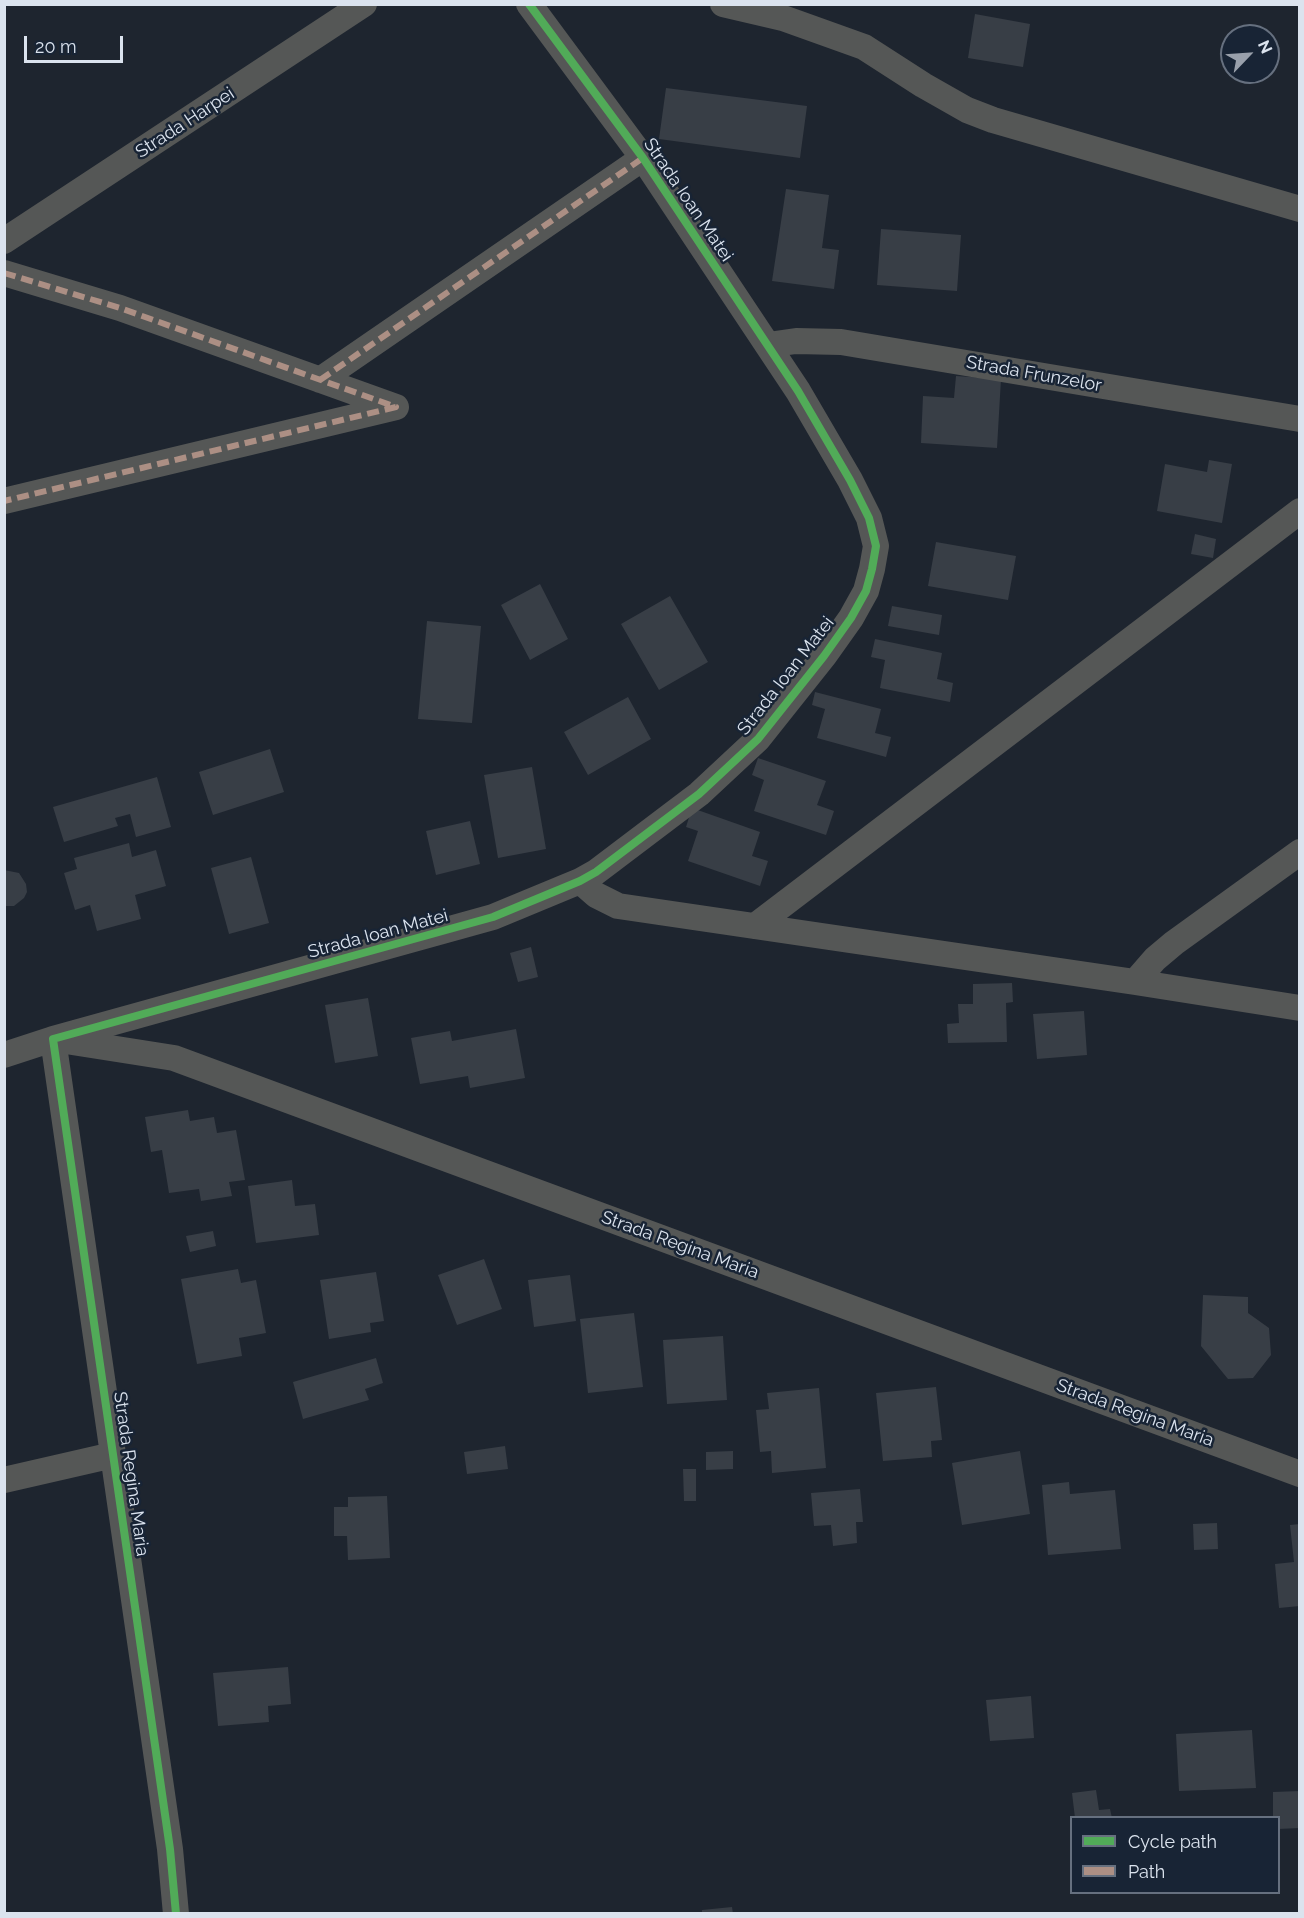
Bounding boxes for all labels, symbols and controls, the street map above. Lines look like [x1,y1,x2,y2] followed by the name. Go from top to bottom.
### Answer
[27,24,126,62] scale bar
[1220,24,1280,84] north arrow
[35,36,77,57] text: 20 m
[1254,37,1276,57] text: N
[132,83,238,163] street label: Strada Harpei
[639,134,737,266] street label: Strada Ioan Matei
[965,351,1103,397] street label: Strada Frunzelor
[733,613,839,739] street label: Strada Ioan Matei
[306,905,450,963] street label: Strada Ioan Matei
[598,1206,762,1284] street label: Strada Regina Maria
[1053,1374,1217,1452] street label: Strada Regina Maria
[109,1390,153,1558] street label: Strada Regina Maria
[1070,1816,1280,1894] legend
[1128,1831,1217,1852] text: Cycle path
[1128,1861,1165,1882] text: Path

